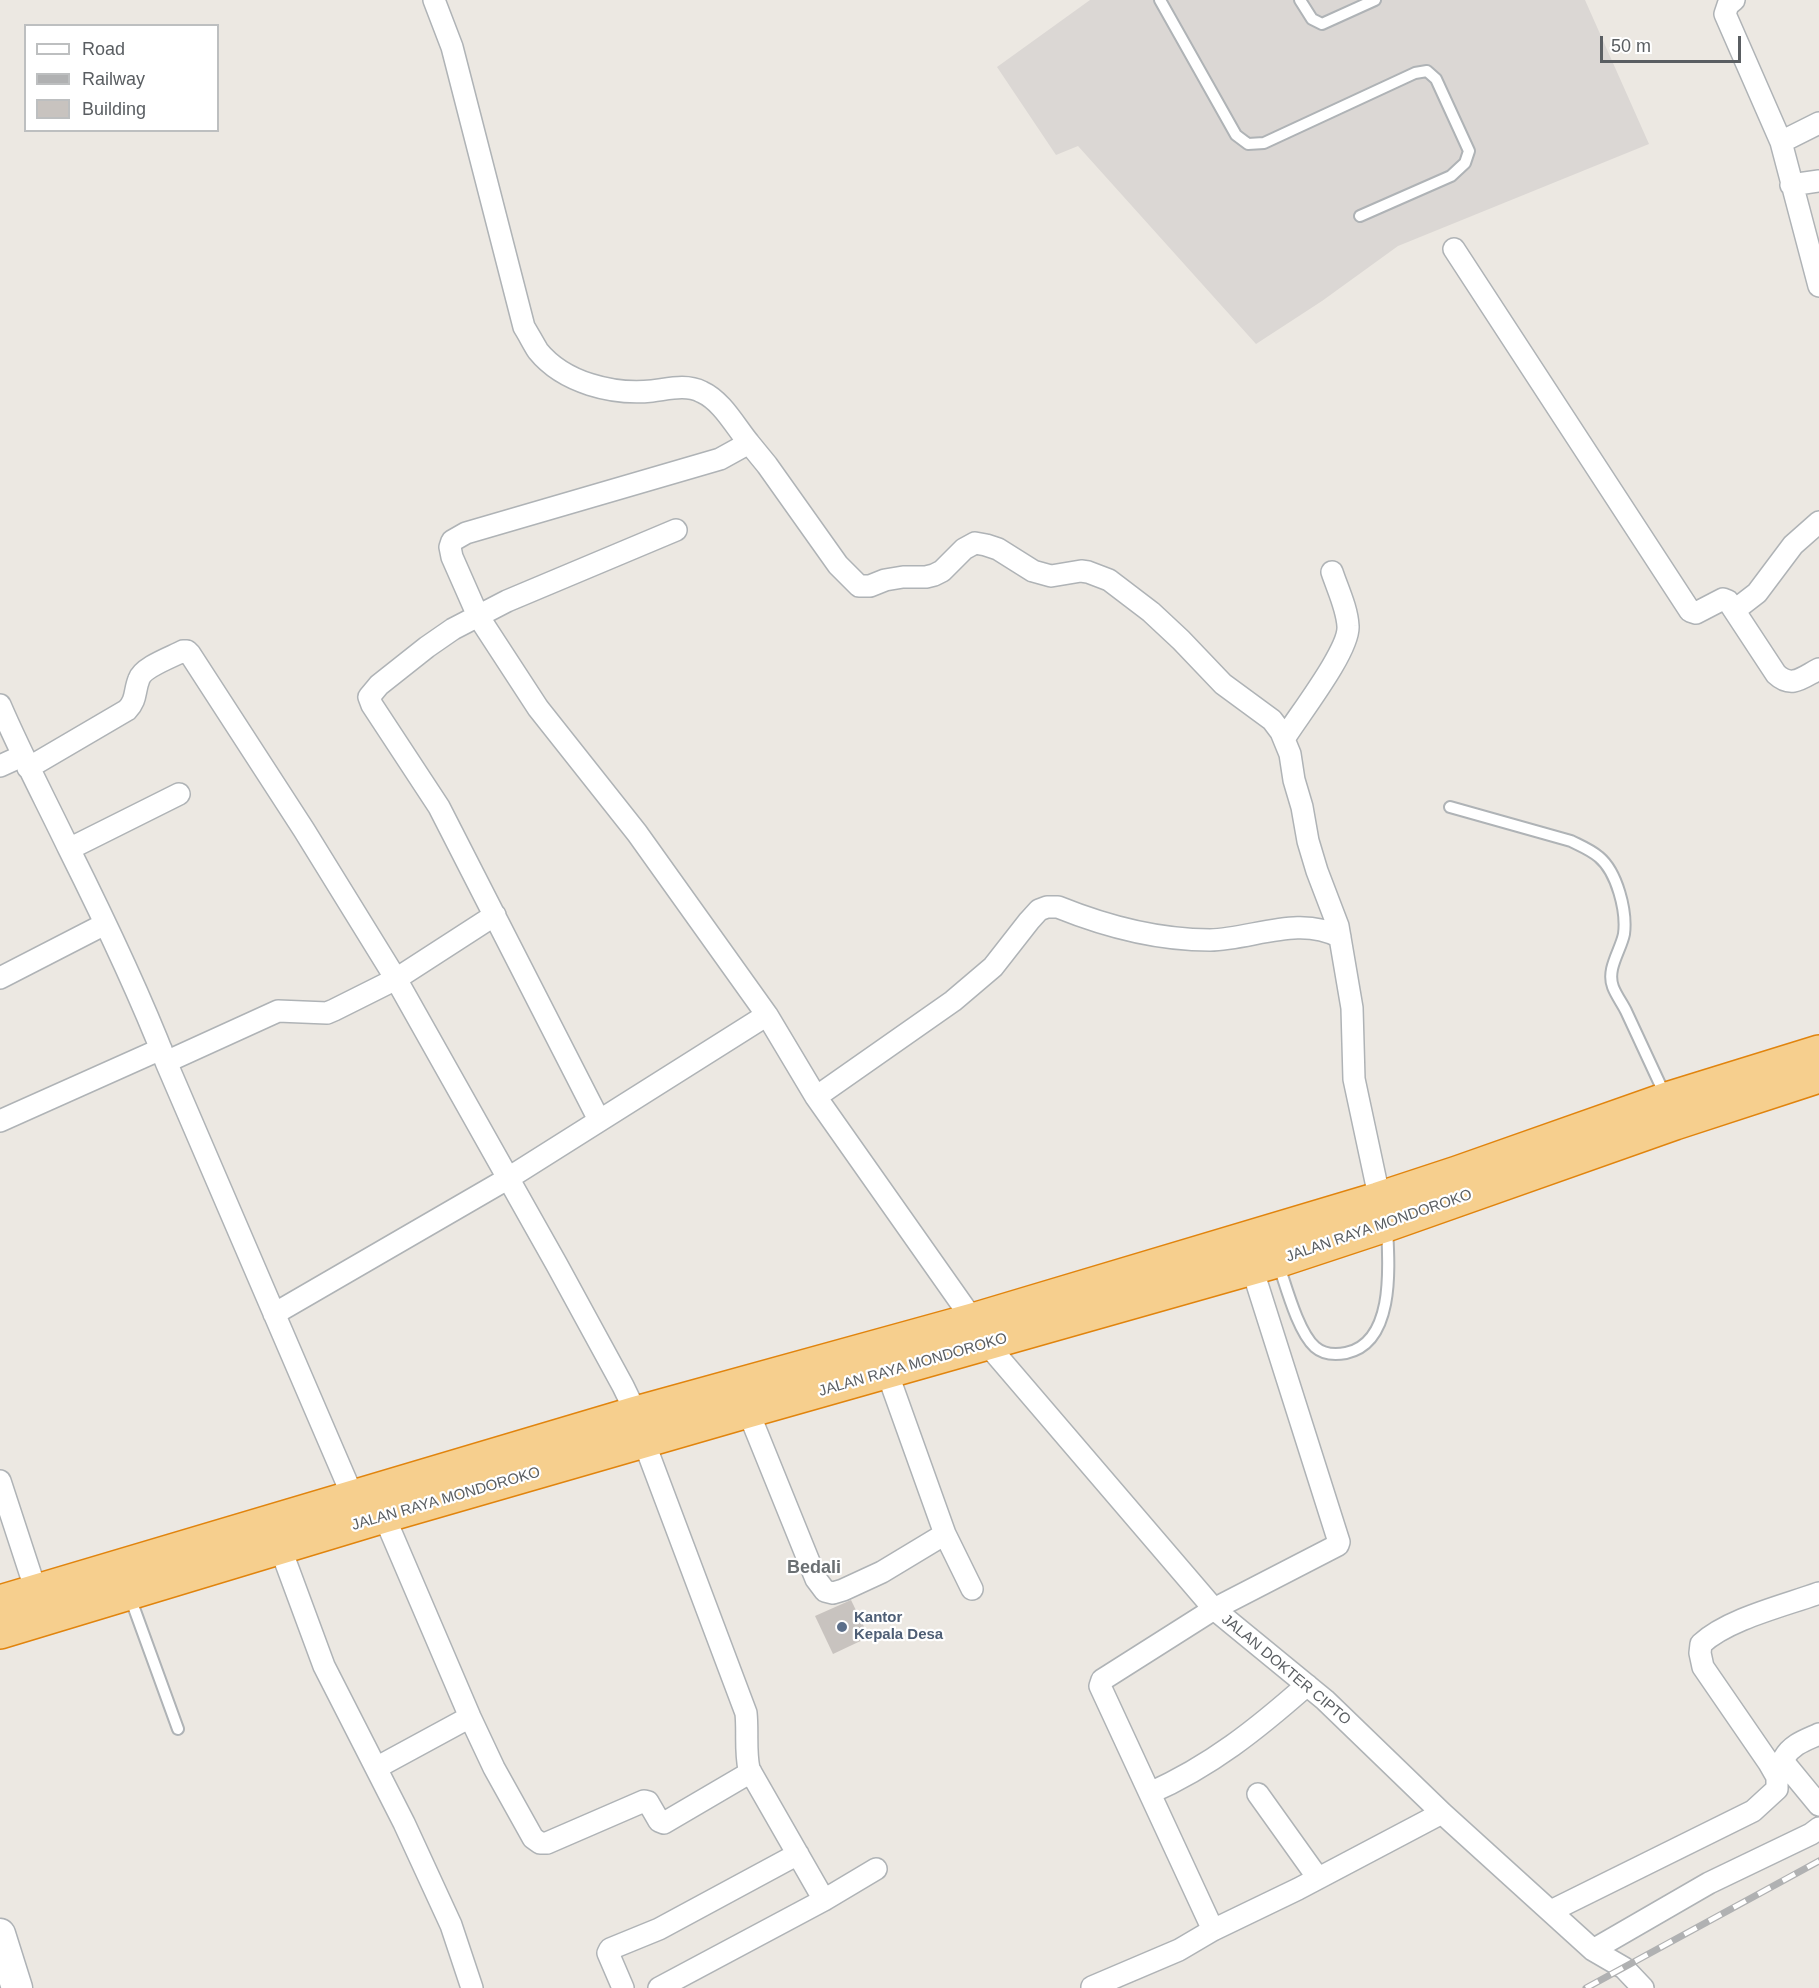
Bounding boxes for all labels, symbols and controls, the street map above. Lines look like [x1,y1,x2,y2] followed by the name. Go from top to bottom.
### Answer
[24,24,219,132] legend
[1603,24,1744,62] scale bar
[1611,36,1651,56] text: 50 m
[82,39,125,59] text: Road
[82,69,145,89] text: Railway
[82,99,146,119] text: Building
[1284,1186,1474,1266] street label: JALAN RAYA MONDOROKO
[817,1329,1009,1401] street label: JALAN RAYA MONDOROKO
[350,1463,542,1535] street label: JALAN RAYA MONDOROKO
[787,1557,841,1579] district label: Bedali
[854,1609,943,1644] place label: Kantor Kepala Desa
[1218,1611,1354,1729] street label: JALAN DOKTER CIPTO
[835,1620,849,1634] marker: Kantor Kepala Desa

